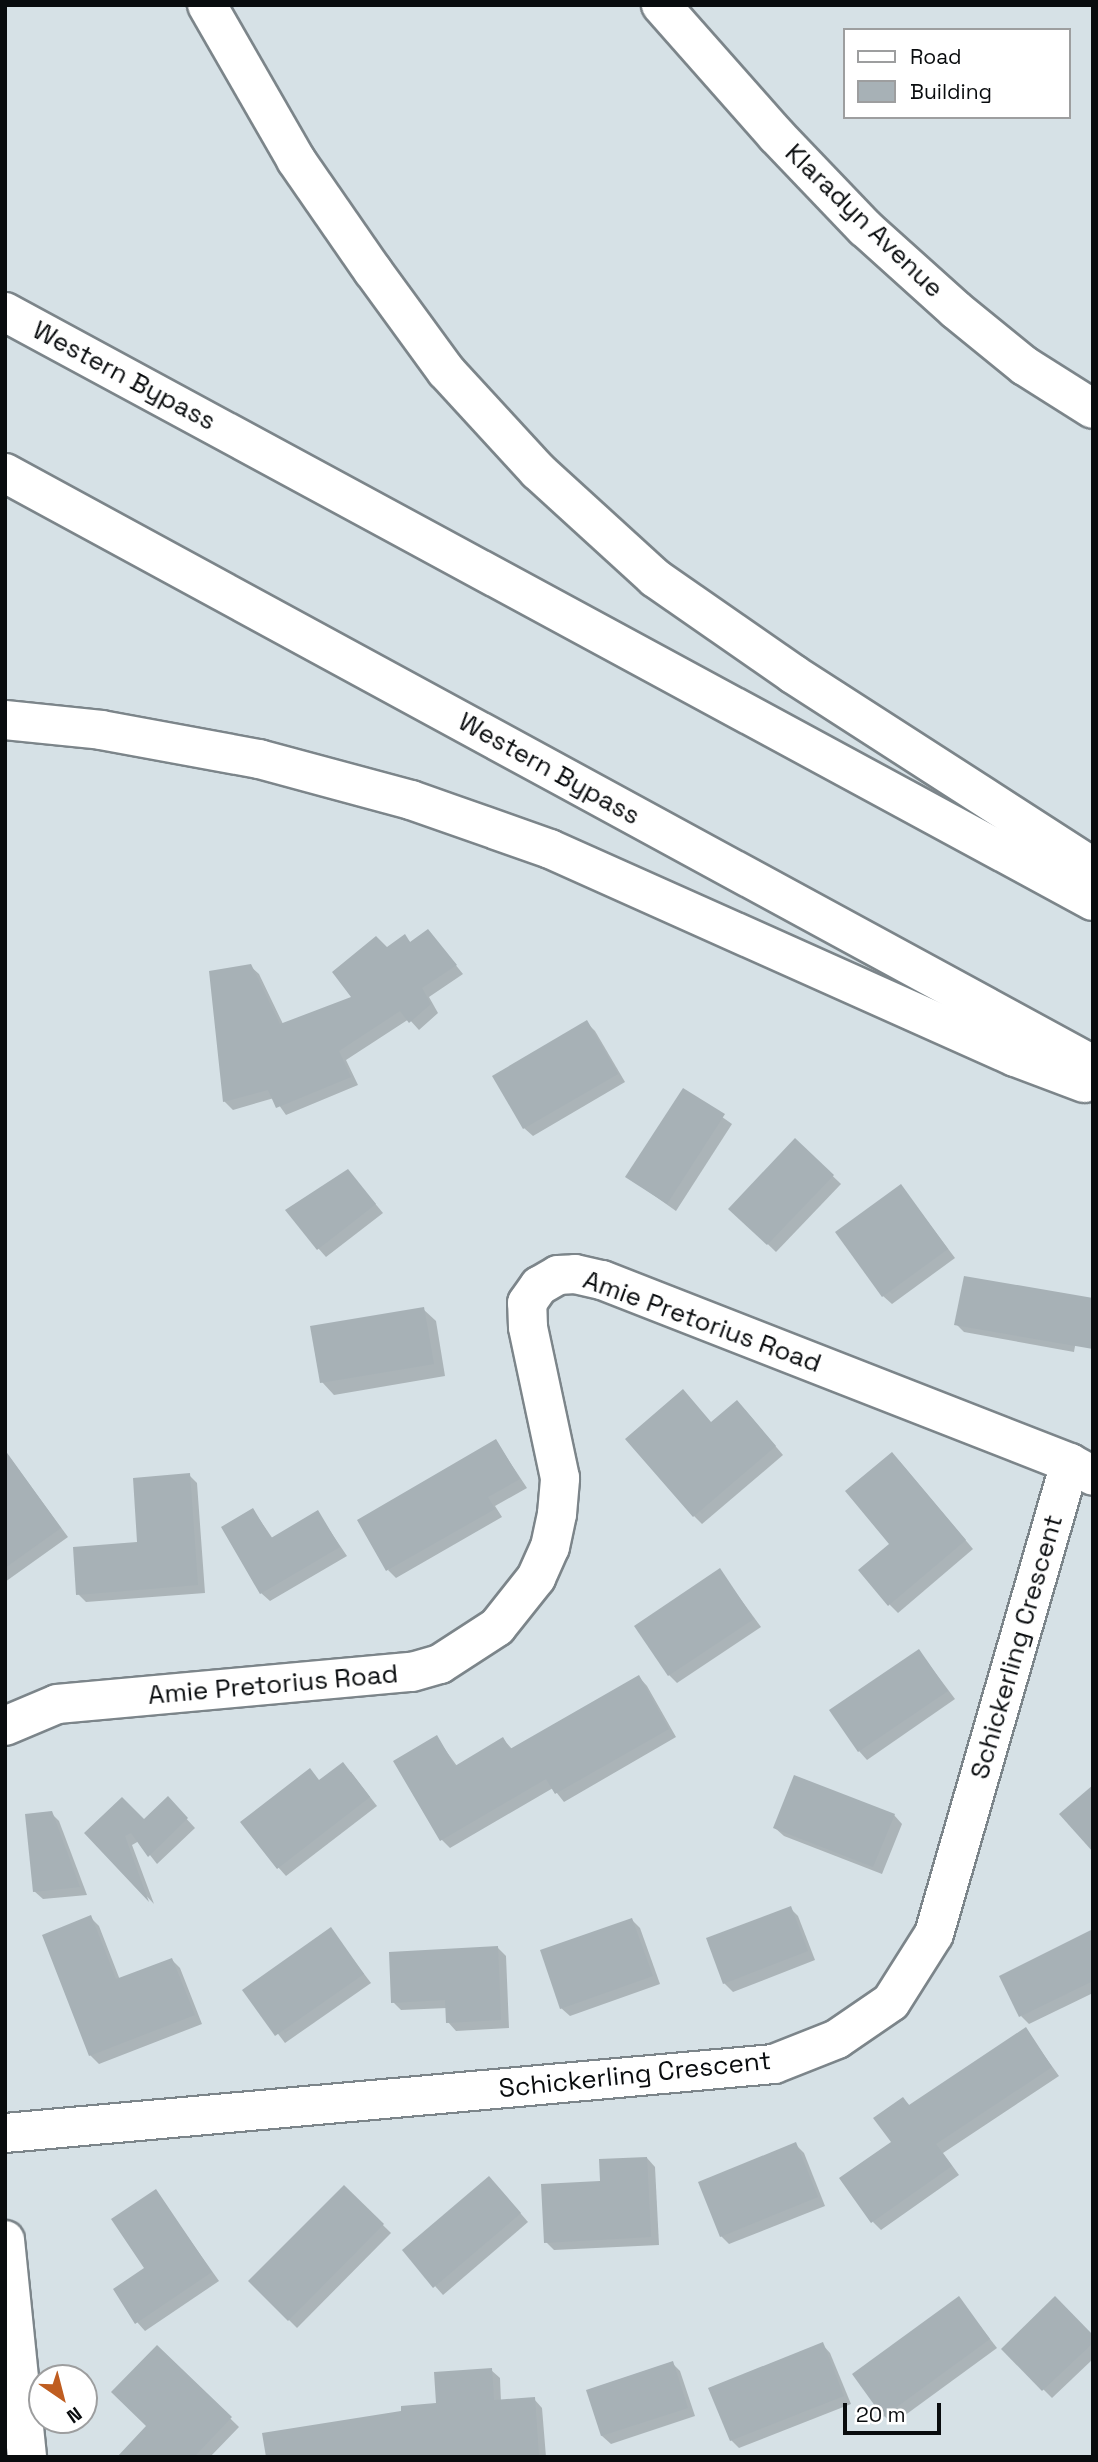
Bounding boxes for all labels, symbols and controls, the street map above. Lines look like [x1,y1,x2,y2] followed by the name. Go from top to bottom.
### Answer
[842,28,1070,119] legend
[910,43,962,70] text: Road
[910,78,992,105] text: Building
[778,137,950,305] street label: Klaradyn Avenue
[27,315,221,437] street label: Western Bypass
[453,706,645,832] street label: Western Bypass
[579,1264,825,1380] street label: Amie Pretorius Road
[964,1511,1070,1783] street label: Schickerling Crescent
[147,1659,399,1711] street label: Amie Pretorius Road
[497,2045,773,2105] street label: Schickerling Crescent
[28,2364,98,2434] north arrow
[846,2388,944,2432] scale bar
[62,2401,87,2429] text: N
[856,2401,906,2428] text: 20 m

